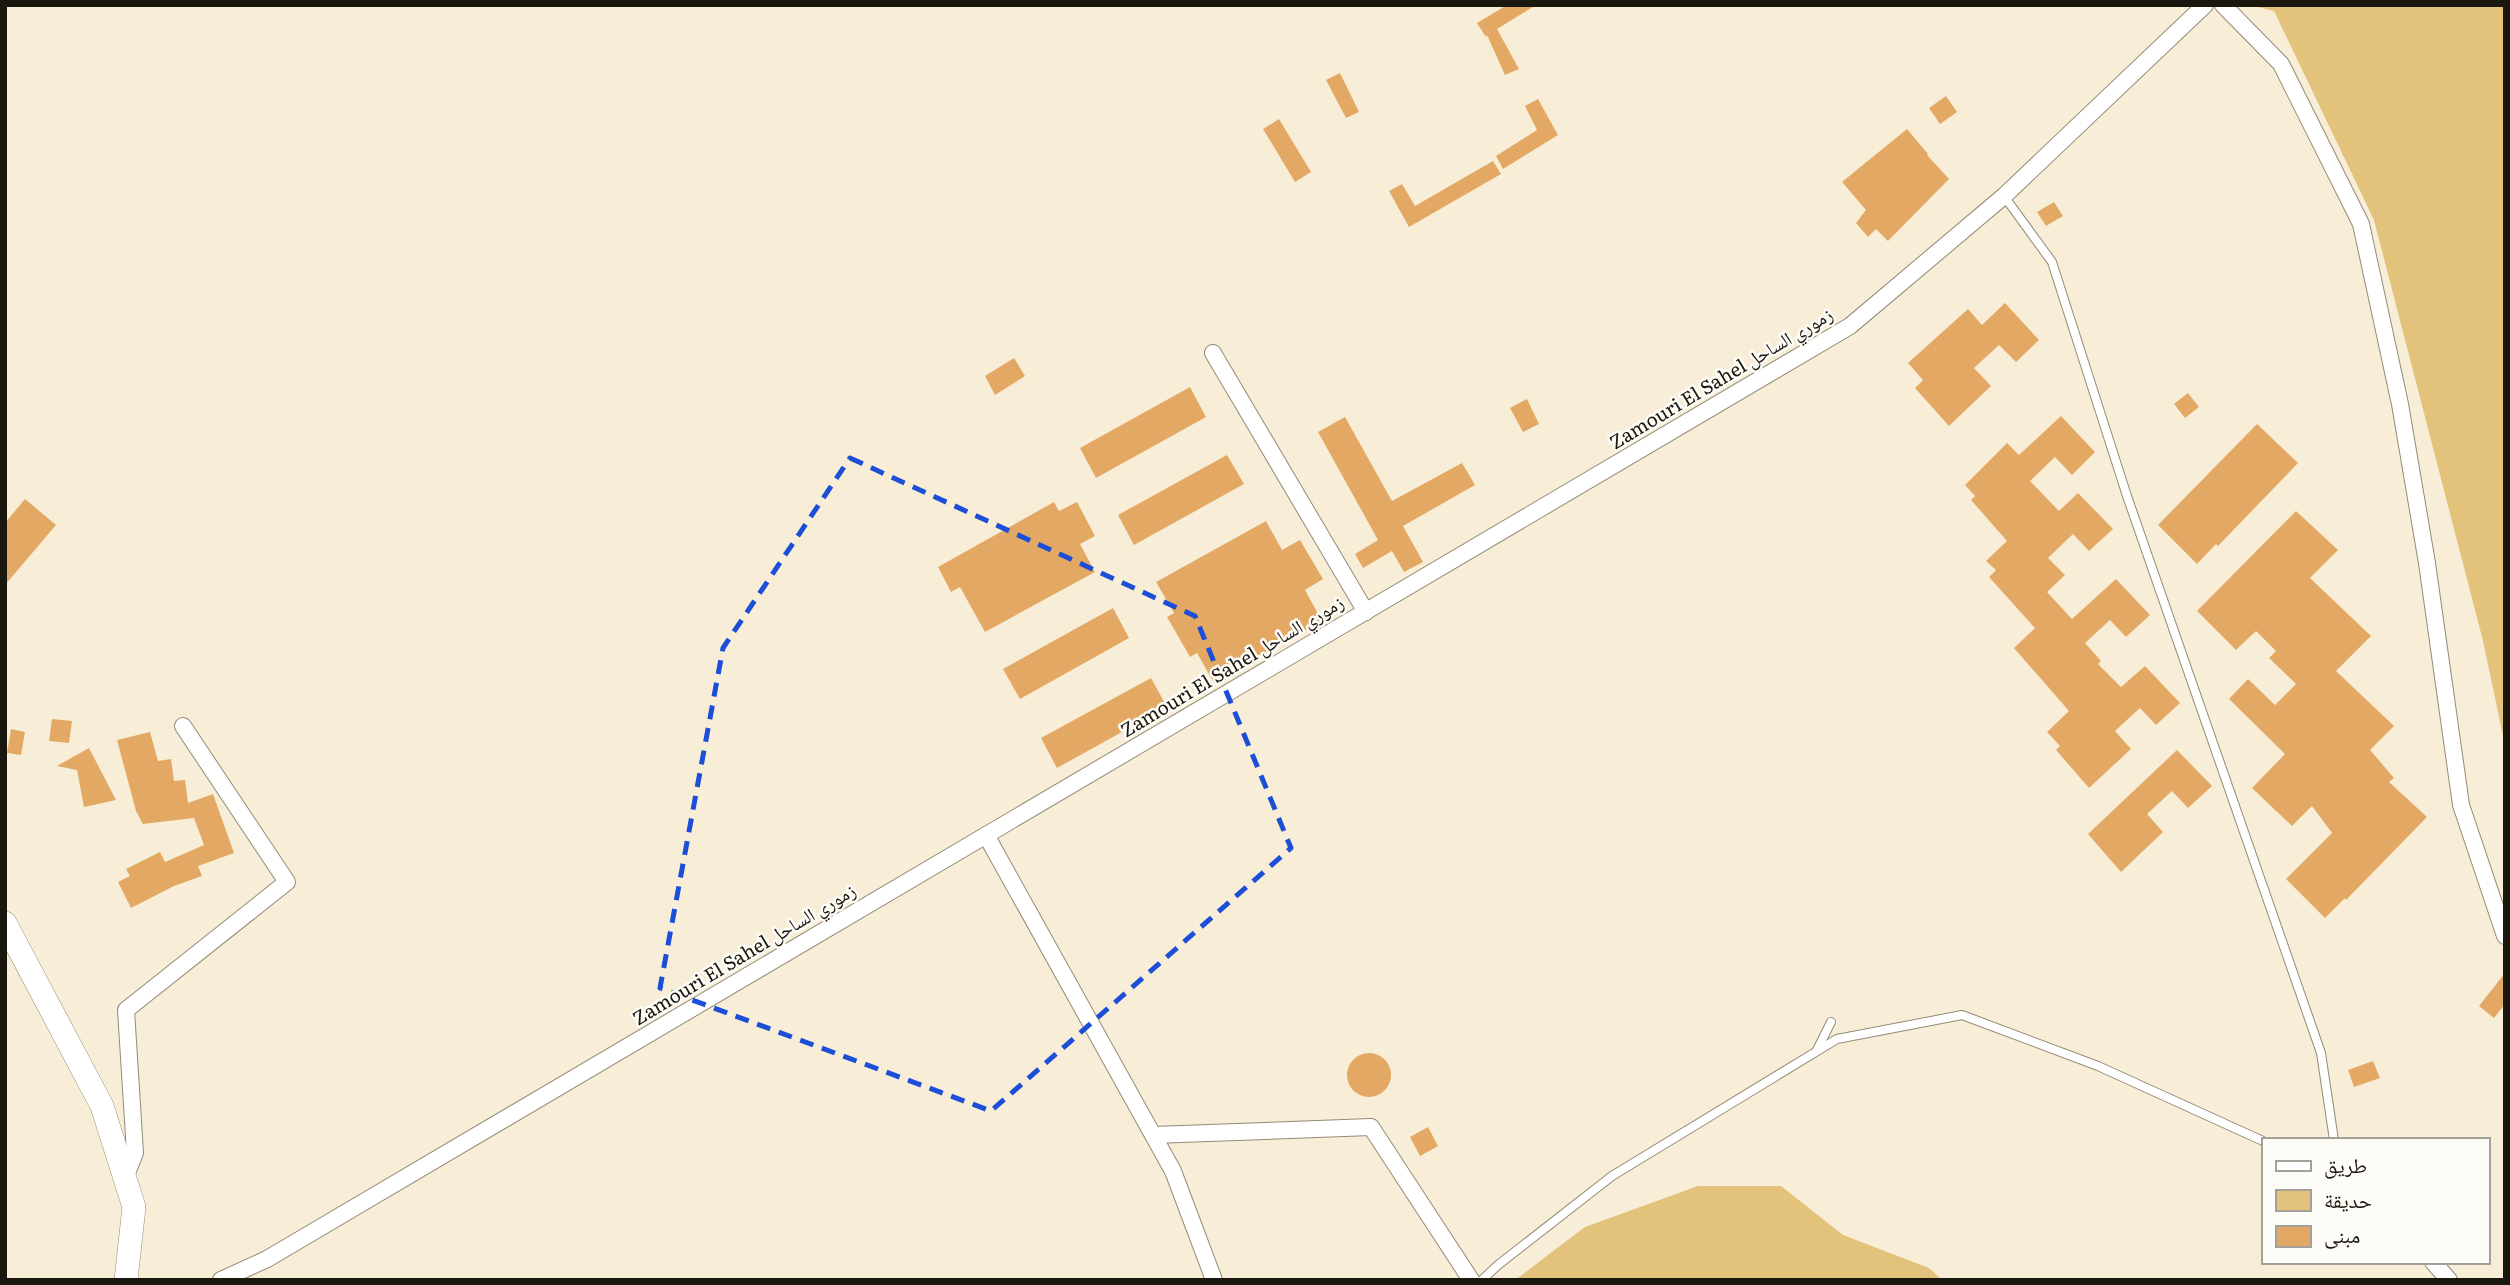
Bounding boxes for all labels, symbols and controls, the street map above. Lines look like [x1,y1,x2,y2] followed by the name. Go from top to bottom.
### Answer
[1604,299,1839,457] street label: Zamouri El Sahel زموري الساحل
[1115,587,1350,745] street label: Zamouri El Sahel زموري الساحل
[627,875,862,1033] street label: Zamouri El Sahel زموري الساحل
[2262,1138,2489,1264] legend
[2324,1148,2367,1179] text: طريق
[2324,1183,2372,1214] text: حديقة
[2324,1218,2360,1249] text: مبنى

